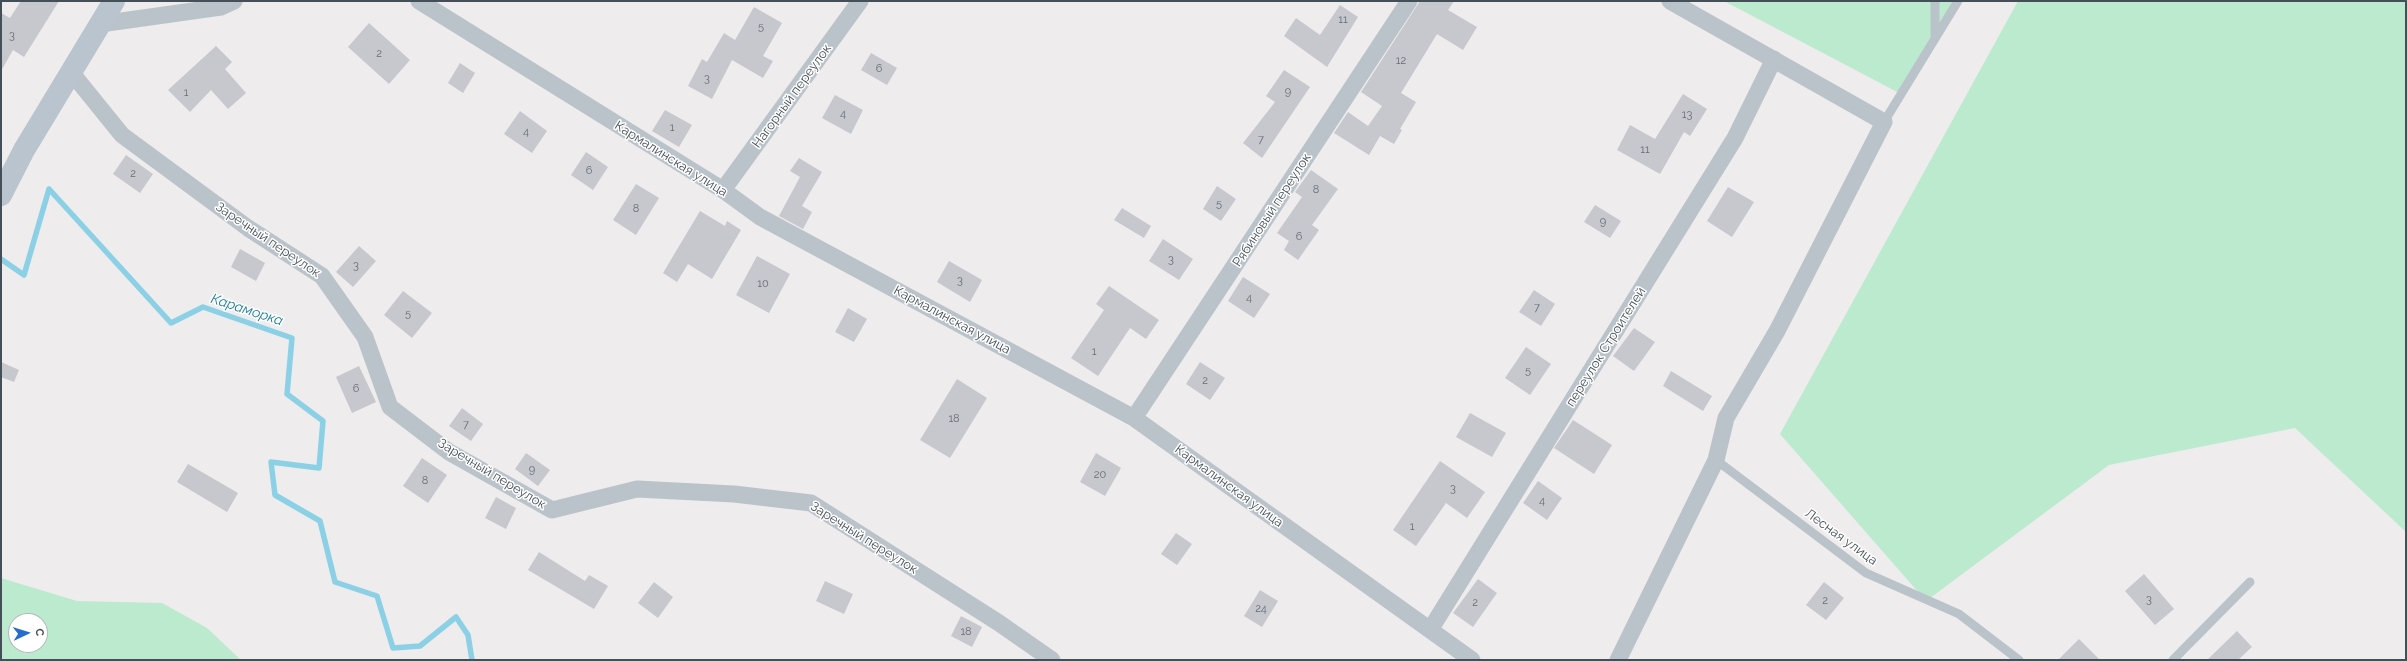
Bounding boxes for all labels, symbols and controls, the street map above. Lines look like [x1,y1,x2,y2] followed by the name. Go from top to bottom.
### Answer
[1338,13,1348,27] house number: 11
[758,20,764,34] house number: 5
[9,29,15,43] house number: 3
[749,41,835,151] street label: Нагорный переулок
[376,47,382,61] house number: 2
[1396,54,1406,68] house number: 12
[876,62,882,76] house number: 6
[704,72,710,86] house number: 3
[1285,85,1291,99] house number: 9
[184,86,188,100] house number: 1
[840,107,846,121] house number: 4
[1682,108,1692,122] house number: 13
[612,118,730,200] street label: Кармалинская улица
[670,121,674,135] house number: 1
[523,125,529,139] house number: 4
[1258,133,1264,147] house number: 7
[1640,143,1650,157] house number: 11
[1230,150,1314,270] street label: Рябиновый переулок
[586,164,592,178] house number: 6
[130,167,136,181] house number: 2
[1313,183,1319,197] house number: 8
[1216,197,1222,211] house number: 5
[212,199,324,281] street label: Заречный переулок
[633,202,639,216] house number: 8
[1600,215,1606,229] house number: 9
[1296,230,1302,244] house number: 6
[1168,253,1174,267] house number: 3
[353,259,359,273] house number: 3
[957,274,963,288] house number: 3
[757,277,769,291] house number: 10
[891,283,1013,357] street label: Кармалинская улица
[1563,284,1649,410] street label: переулок Строителей
[209,290,285,330] water label: Караморка
[1246,291,1252,305] house number: 4
[1534,301,1540,315] house number: 7
[405,307,411,321] house number: 5
[1092,345,1096,359] house number: 1
[1525,364,1531,378] house number: 5
[1202,374,1208,388] house number: 2
[353,382,359,396] house number: 6
[948,412,960,426] house number: 18
[463,418,469,432] house number: 7
[435,436,549,512] street label: Заречный переулок
[1172,441,1286,531] street label: Кармалинская улица
[529,463,535,477] house number: 9
[1094,468,1106,482] house number: 20
[422,474,428,488] house number: 8
[1450,482,1456,496] house number: 3
[1539,494,1545,508] house number: 4
[808,499,920,577] street label: Заречный переулок
[1802,506,1880,568] street label: Лесная улица
[1410,520,1414,534] house number: 1
[2146,593,2152,607] house number: 3
[1822,594,1828,608] house number: 2
[1472,596,1478,610] house number: 2
[1255,602,1267,616] house number: 24
[8,613,48,653] north arrow
[960,625,972,639] house number: 18
[33,628,46,636] text: С

